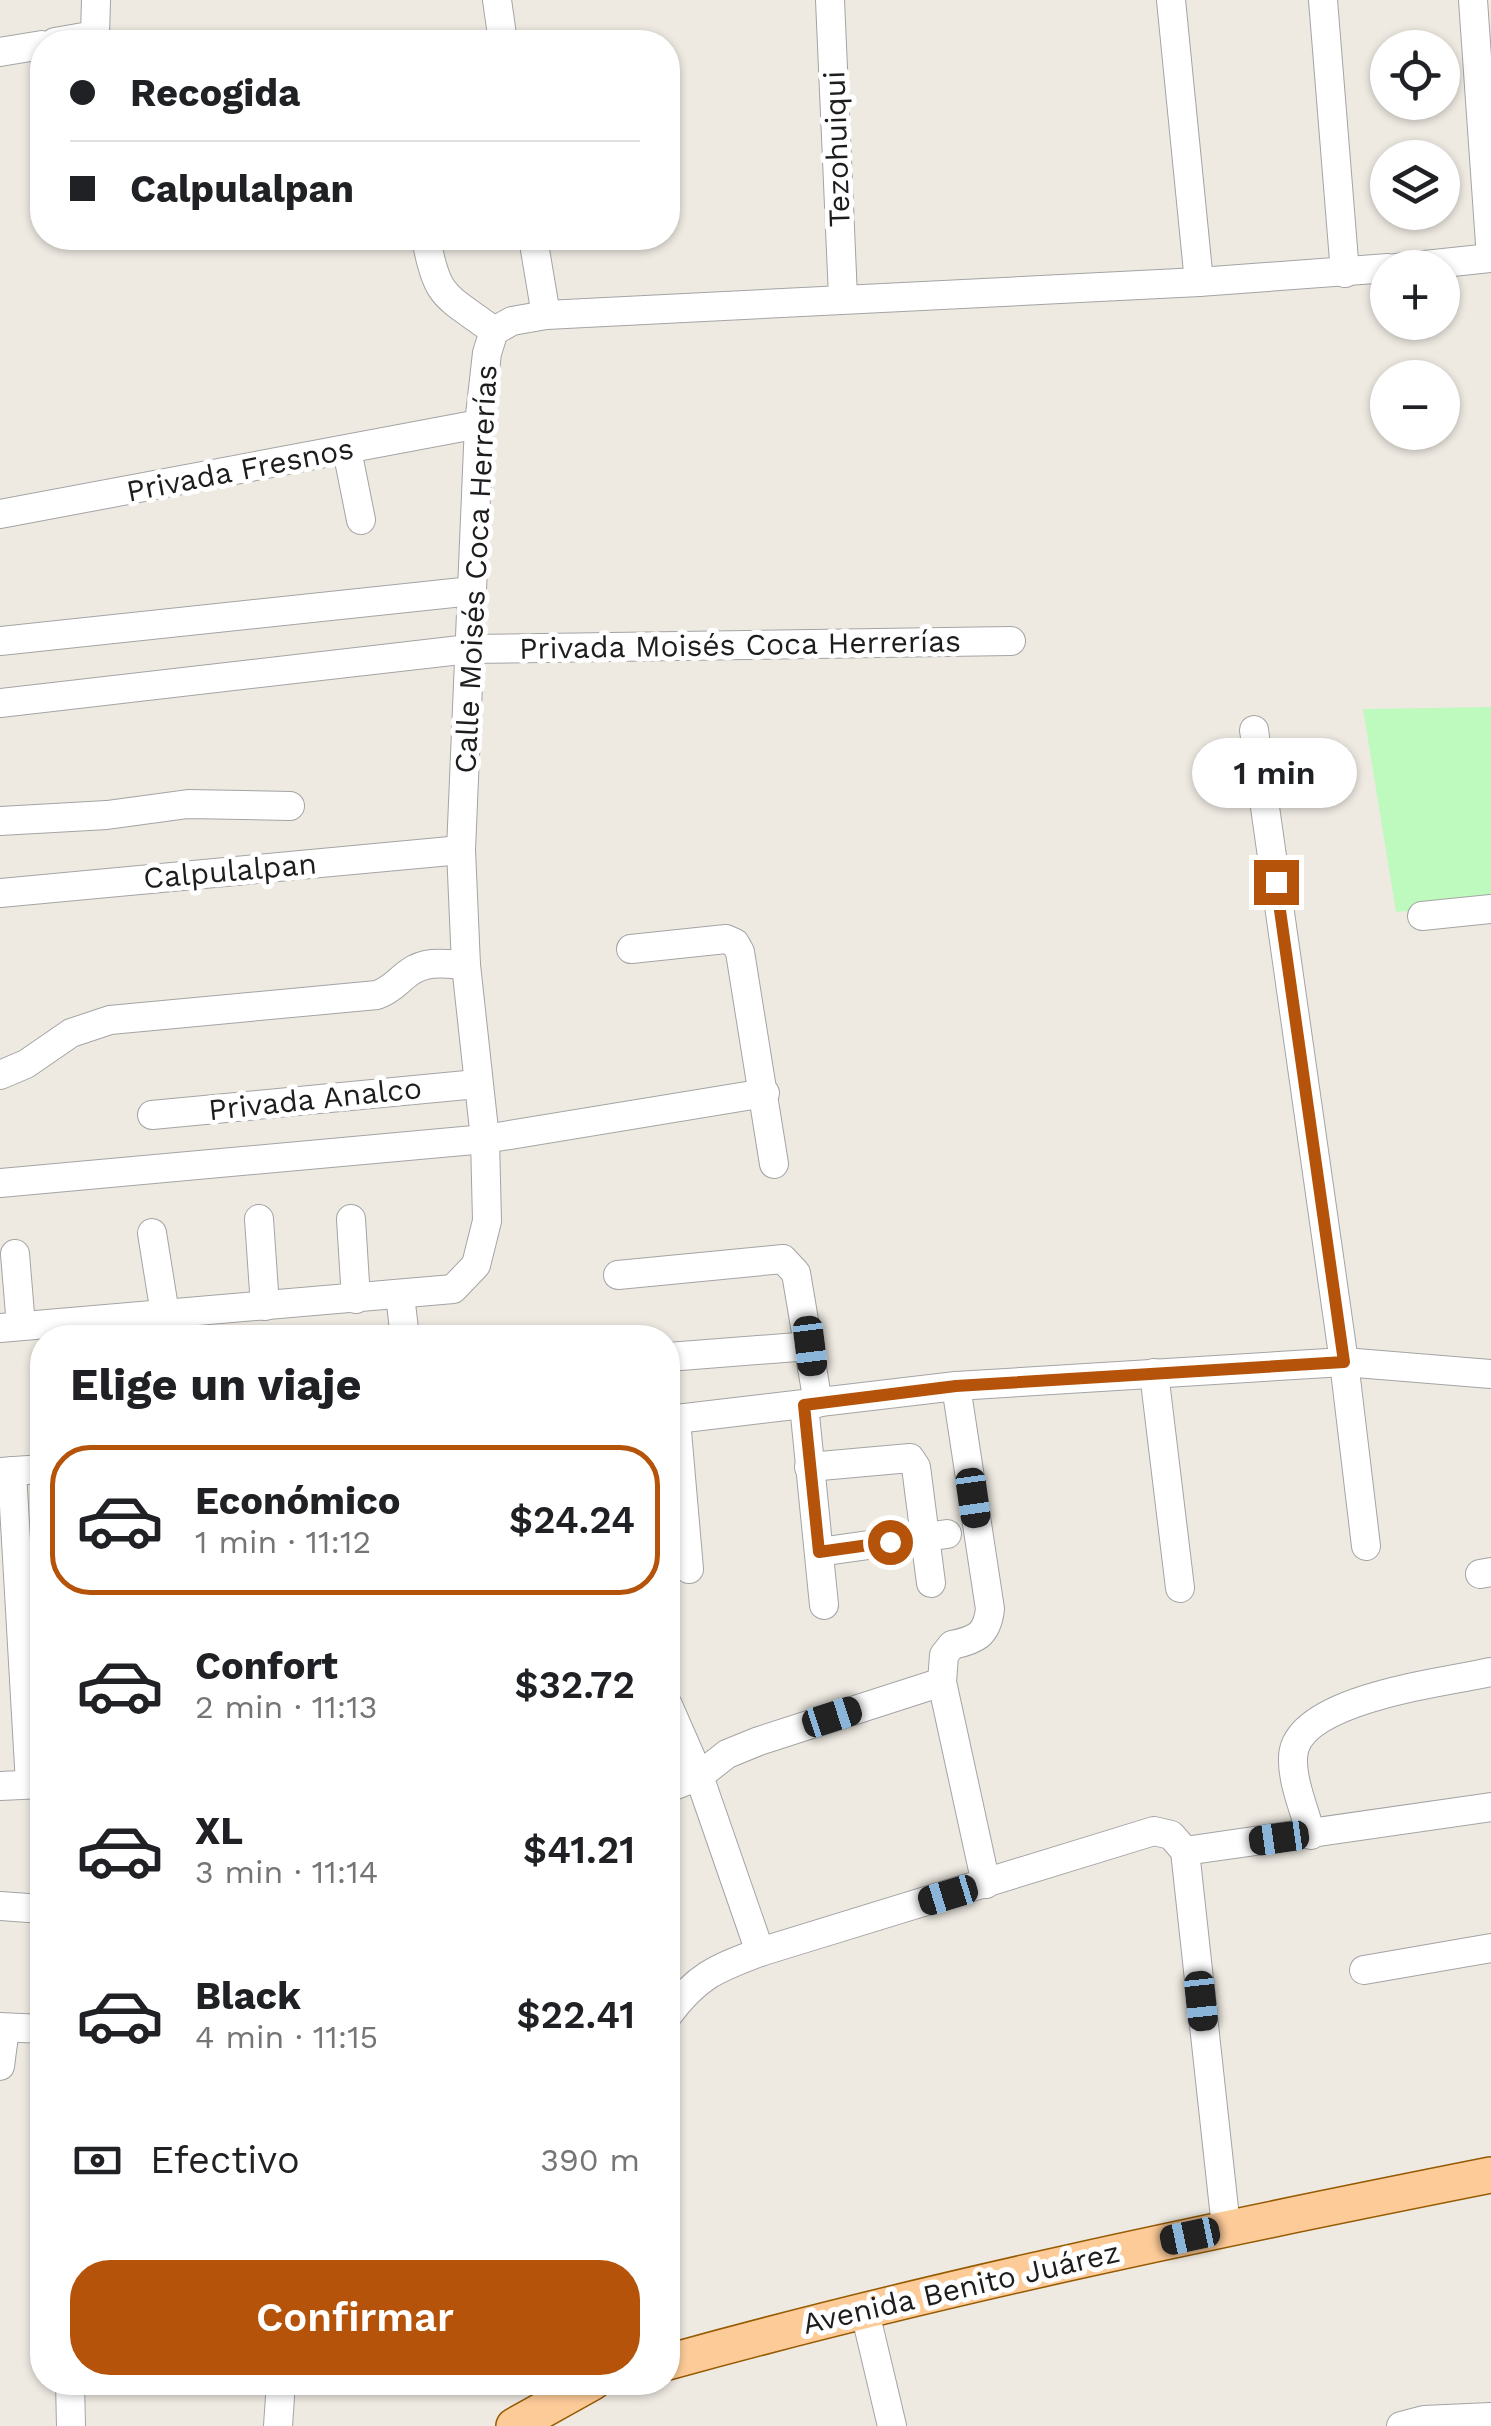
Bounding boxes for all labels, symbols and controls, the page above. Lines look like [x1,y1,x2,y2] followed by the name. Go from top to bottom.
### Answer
[1370,30,1460,450] map controls
[1370,30,1460,120] button: locate
[816,70,857,228] street label: Tezohuiqui
[130,71,300,115] text: Recogida
[1370,140,1460,230] button: layers
[130,167,354,211] text: Calpulalpan
[1370,250,1460,340] button: +
[1370,360,1460,450] button: −
[447,364,504,774] street label: Calle Moisés Coca Herrerías
[123,430,356,509] street label: Privada Fresnos
[519,623,961,666] street label: Privada Moisés Coca Herrerías
[1194,737,1358,807] callout: 1 min
[1233,754,1316,792] text: 1 min
[142,845,318,896] street label: Calpulalpan
[1254,860,1299,905] route end
[207,1070,423,1127] street label: Privada Analco
[791,1314,829,1378] car
[70,1358,362,1411] text: Elige un viaje
[954,1466,992,1530] car
[75,1475,165,1565] icon: car
[195,1479,400,1523] text: Económico
[509,1498,635,1542] text: $24.24
[868,1520,913,1565] route start
[195,1523,371,1561] text: 1 min · 11:12
[75,1640,165,1730] icon: car
[195,1644,338,1688] text: Confort
[514,1663,635,1707] text: $32.72
[195,1688,377,1726] text: 2 min · 11:13
[799,1693,865,1741] car
[75,1805,165,1895] icon: car
[195,1809,243,1853] text: XL
[1247,1819,1311,1857] car
[523,1828,635,1872] text: $41.21
[195,1853,378,1891] text: 3 min · 11:14
[915,1872,981,1918] car
[75,1970,165,2060] icon: car
[1183,1970,1219,2032] car
[195,1974,301,2018] text: Black
[516,1993,635,2037] text: $22.41
[195,2018,378,2056] text: 4 min · 11:15
[70,2133,125,2188] icon: cash
[150,2138,300,2182] text: Efectivo
[540,2141,640,2179] text: 390 m
[1158,2215,1222,2257] car
[799,2234,1123,2341] street label: Avenida Benito Juárez
[70,2260,640,2375] button: Confirmar

